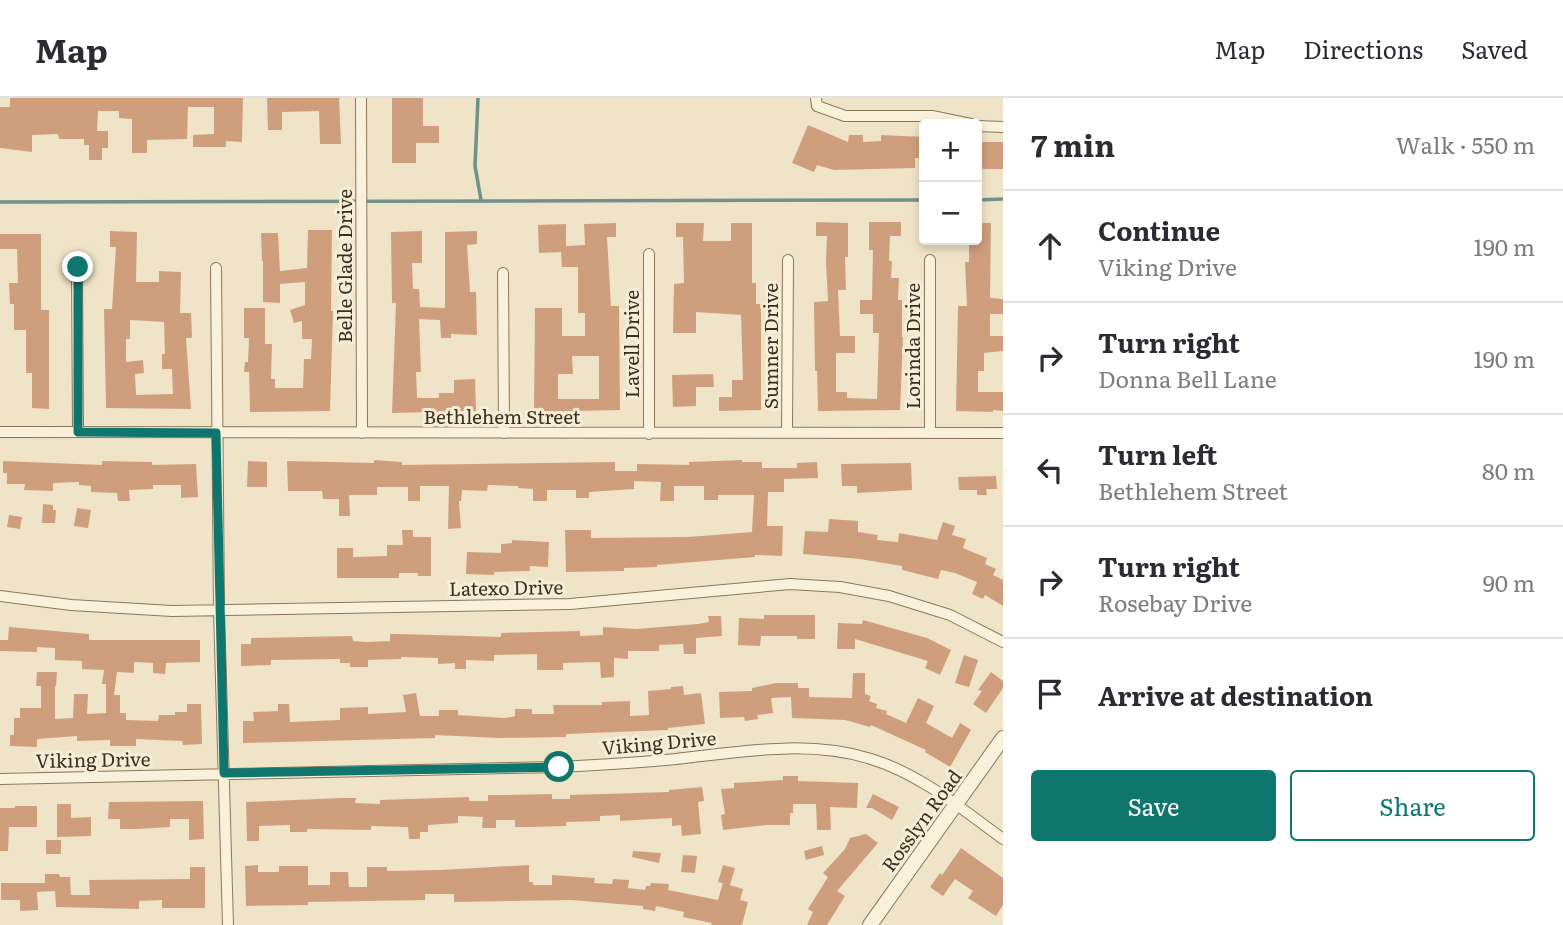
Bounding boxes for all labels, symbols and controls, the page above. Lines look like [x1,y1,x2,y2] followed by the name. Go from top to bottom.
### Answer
[35,24,108,73] text: Map
[1214,31,1265,66] text: Map
[1303,31,1423,66] text: Directions
[1461,31,1528,66] text: Saved
[919,119,982,245] map controls
[919,119,982,182] button: +
[1031,122,1115,166] text: 7 min
[1396,127,1535,161] text: Walk · 550 m
[919,182,982,245] button: −
[330,189,358,343] street label: Belle Glade Drive
[1098,210,1220,249] text: Continue
[1031,227,1069,265] icon: ahead
[1473,229,1535,263] text: 190 m
[1098,249,1237,283] text: Viking Drive
[62,251,93,282] route end
[756,283,784,409] street label: Sumner Drive
[898,283,926,409] street label: Lorinda Drive
[617,290,645,398] street label: Lavell Drive
[1098,322,1240,361] text: Turn right
[1031,339,1069,377] icon: right
[1473,341,1535,375] text: 190 m
[1098,361,1277,395] text: Donna Bell Lane
[424,402,581,430] street label: Bethlehem Street
[1098,434,1217,473] text: Turn left
[1031,451,1069,489] icon: left
[1482,453,1535,487] text: 80 m
[1098,473,1288,507] text: Bethlehem Street
[1098,546,1240,585] text: Turn right
[1031,563,1069,601] icon: right
[1483,565,1535,599] text: 90 m
[448,572,564,602] street label: Latexo Drive
[1098,585,1252,619] text: Rosebay Drive
[1031,675,1069,713] icon: arrive
[1098,675,1373,714] text: Arrive at destination
[601,723,718,761] street label: Viking Drive
[35,744,151,774] street label: Viking Drive
[543,751,574,782] route start
[874,763,968,877] street label: Rosslyn Road
[1031,770,1276,841] button: Save
[1290,770,1535,841] button: Share

